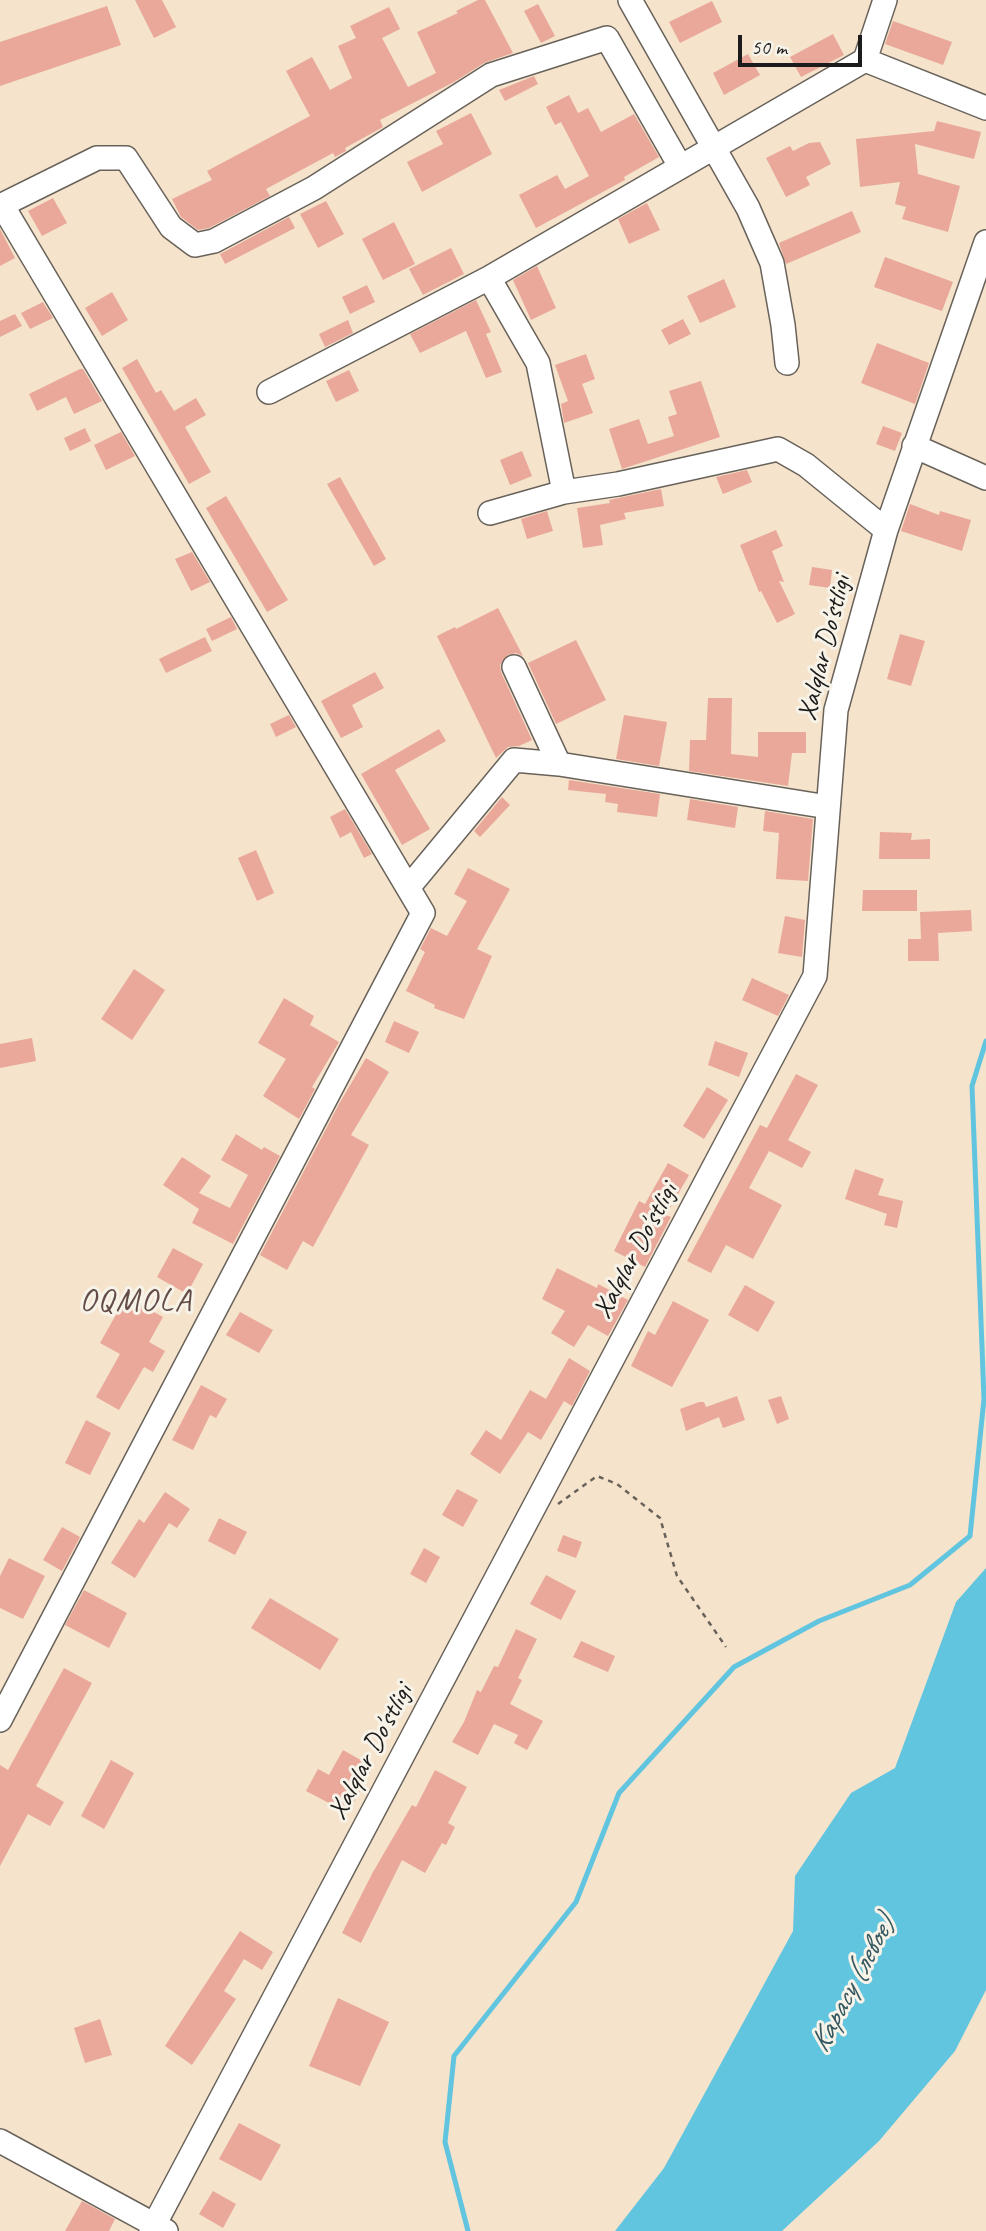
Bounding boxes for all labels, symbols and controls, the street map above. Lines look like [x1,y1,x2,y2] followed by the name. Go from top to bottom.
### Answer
[741,21,865,65] scale bar
[751,34,787,60] text: 50 m
[791,572,859,724] street label: Xalqlar Do'stligi
[586,1178,686,1324] street label: Xalqlar Do'stligi
[81,1283,191,1321] district label: OQMOLA
[321,1679,421,1825] street label: Xalqlar Do'stligi
[803,1911,903,2059] water label: Карасу (левое)

